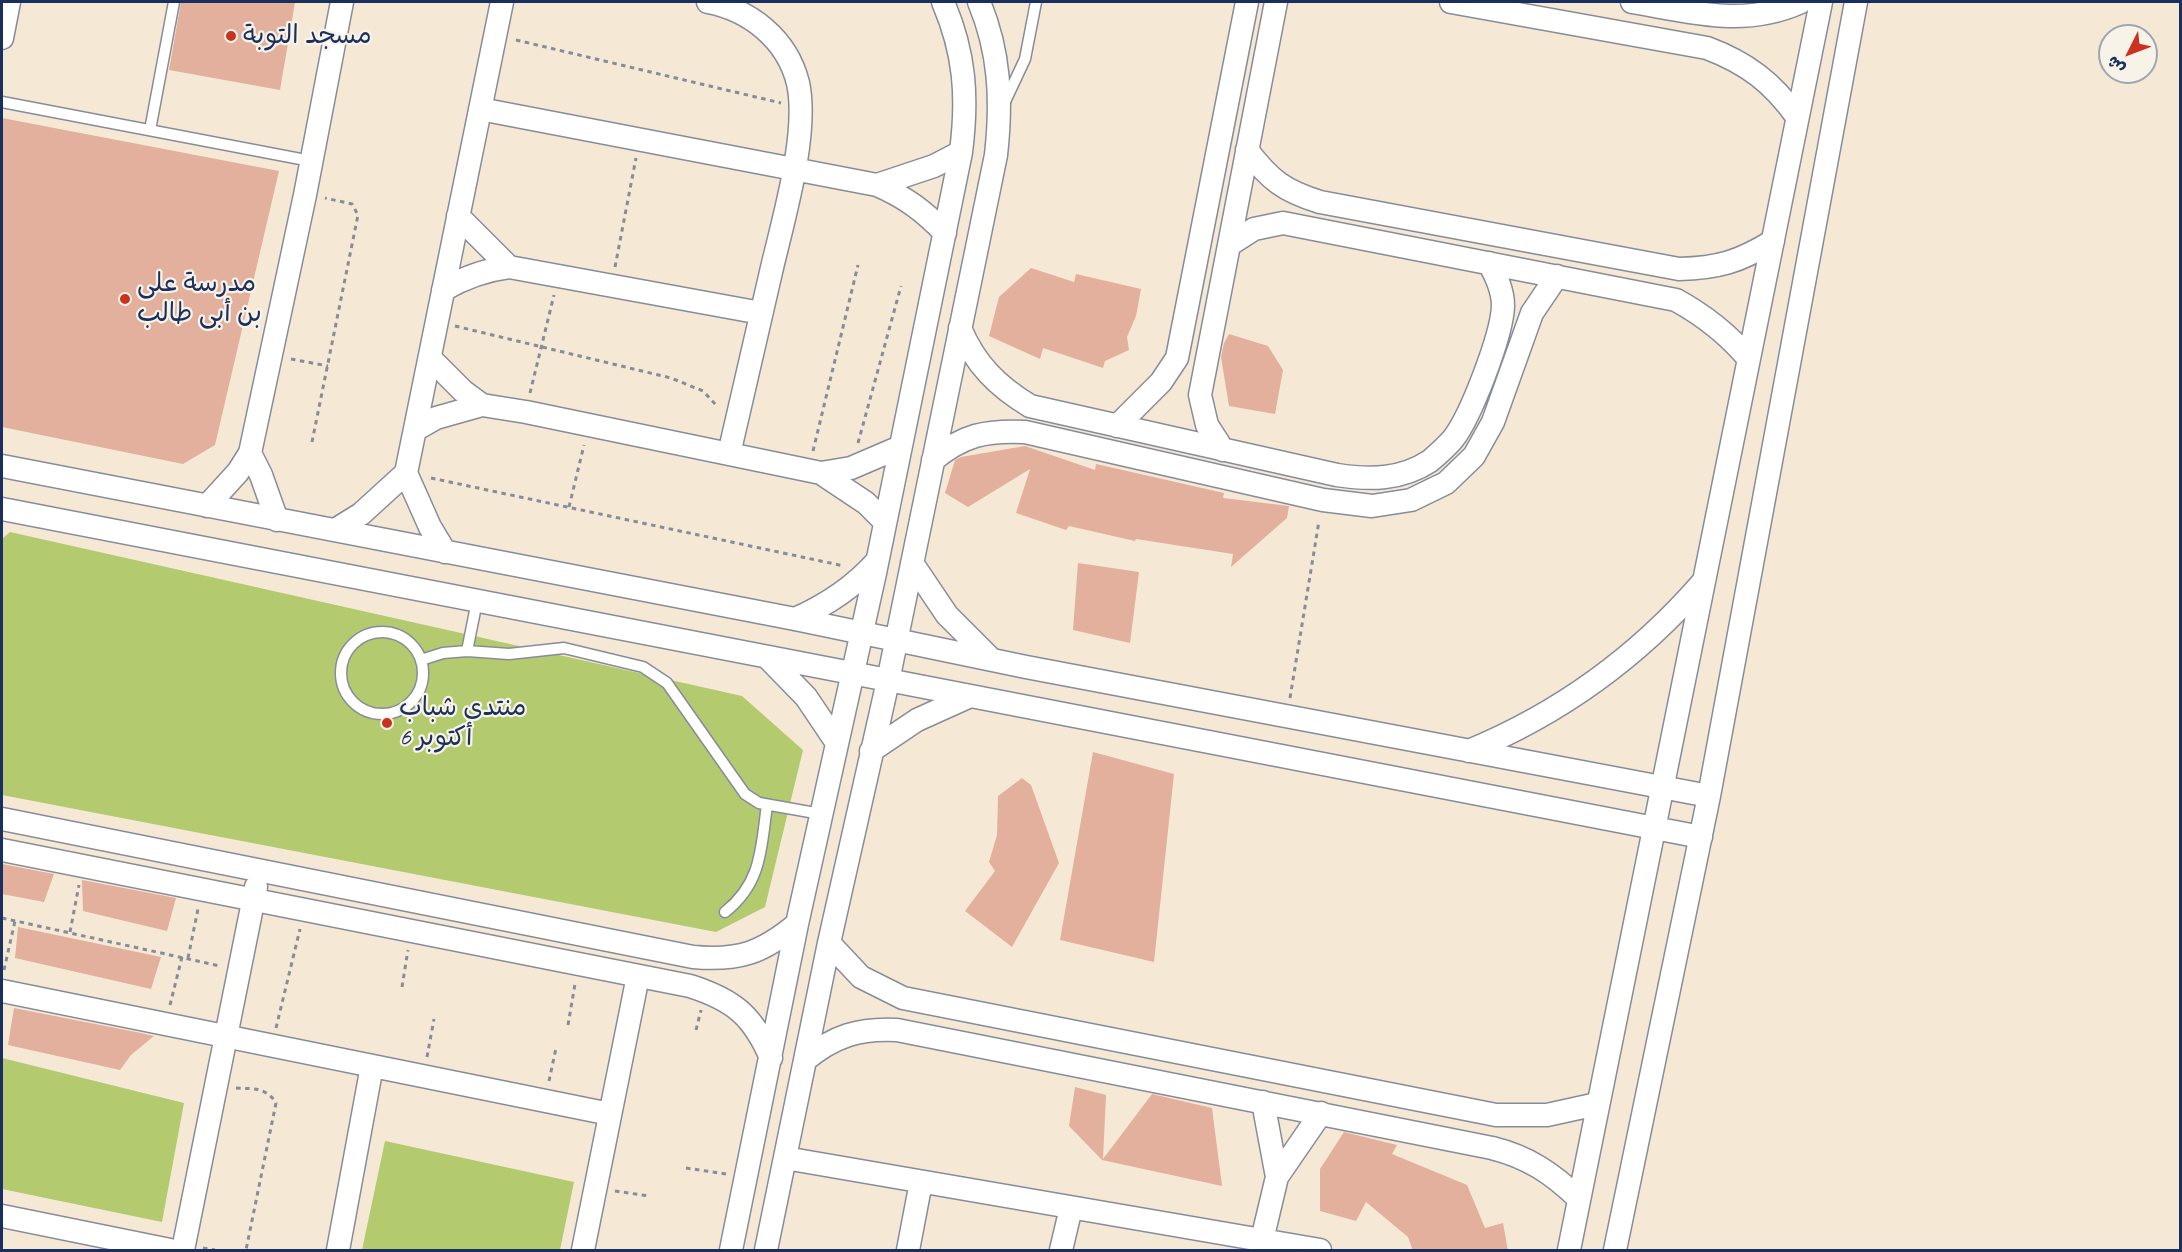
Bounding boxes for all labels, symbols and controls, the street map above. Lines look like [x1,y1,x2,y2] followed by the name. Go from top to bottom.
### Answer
[243,20,372,52] place label: مسجد التوبة
[2098,24,2158,84] north arrow
[224,29,238,43] marker: مسجد التوبة
[2103,51,2129,78] text: ش
[137,268,262,330] place label: مدرسة على بن أبى طالب
[118,292,132,306] marker: مدرسة على بن أبى طالب
[399,692,526,754] place label: منتدى شباب 6 أكتوبر
[380,716,394,730] marker: منتدى شباب 6 أكتوبر

